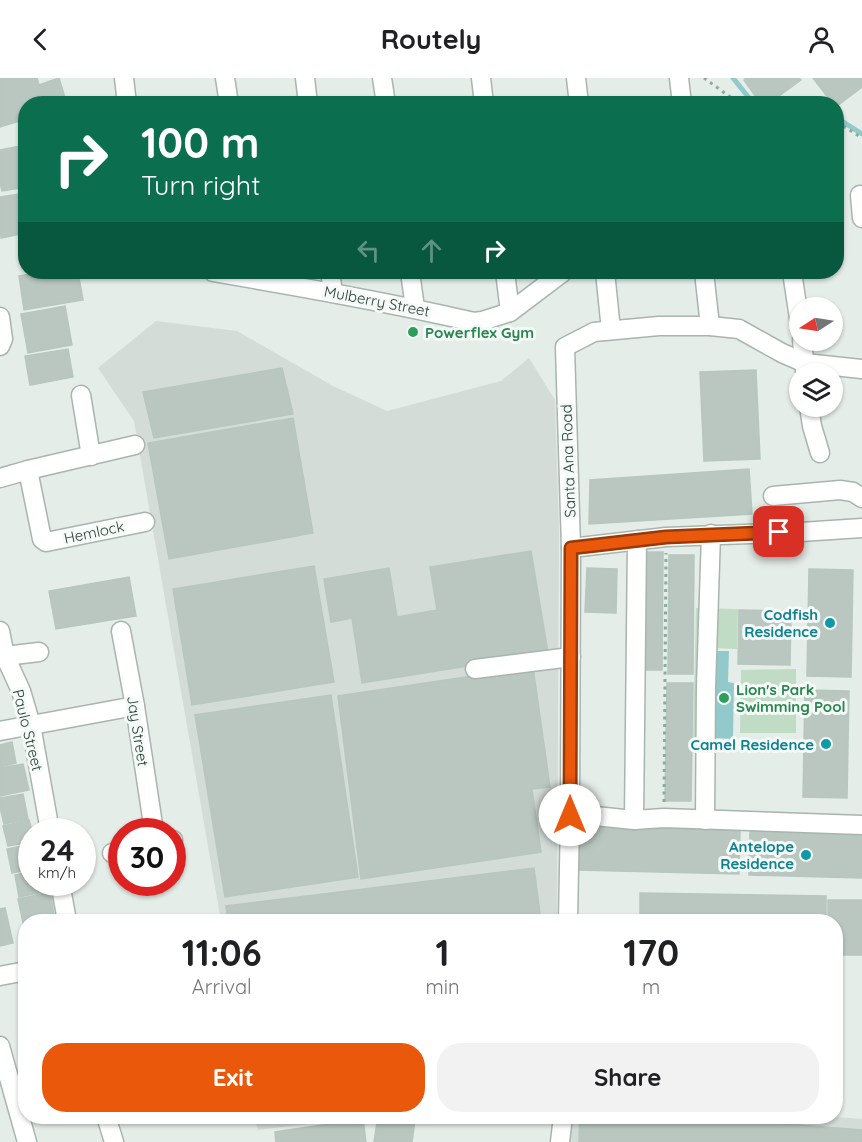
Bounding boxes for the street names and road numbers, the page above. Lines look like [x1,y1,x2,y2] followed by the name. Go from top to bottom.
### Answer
[323,281,431,321] street label: Mulberry Street
[557,404,579,518] street label: Santa Ana Road
[62,516,126,548] street label: Hemlock
[9,687,47,773] street label: Paulo Street
[123,694,153,768] street label: Jay Street

